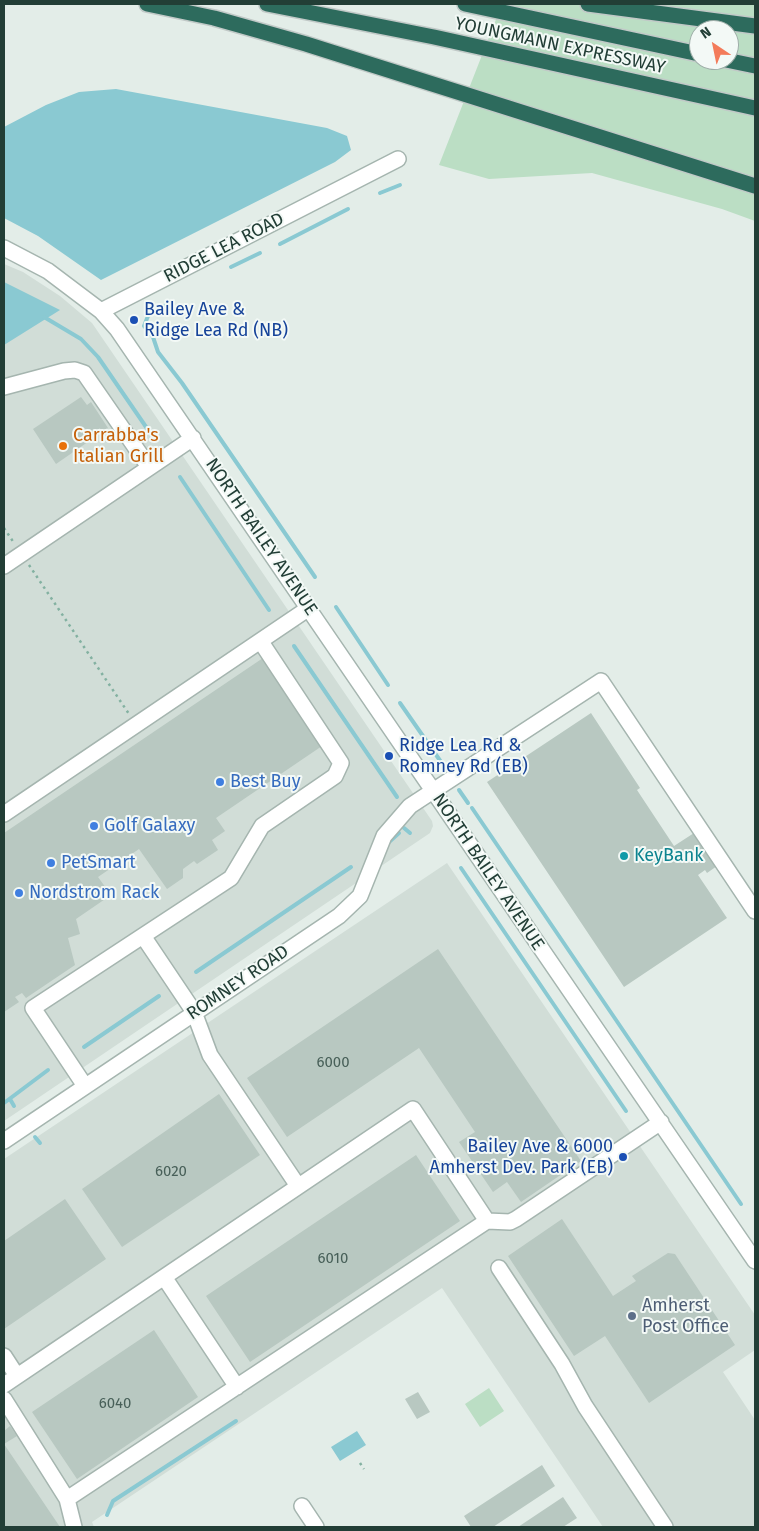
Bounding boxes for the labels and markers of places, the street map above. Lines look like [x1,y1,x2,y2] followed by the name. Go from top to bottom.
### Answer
[144,299,288,342] place label: Bailey Ave & Ridge Lea Rd (NB)
[128,314,140,326] marker: Bailey Ave & Ridge Lea Rd (NB)
[73,425,164,468] place label: Carrabba's Italian Grill
[57,440,69,452] marker: Carrabba's Italian Grill
[399,735,528,778] place label: Ridge Lea Rd & Romney Rd (EB)
[383,750,395,762] marker: Ridge Lea Rd & Romney Rd (EB)
[230,771,301,793] place label: Best Buy
[214,776,226,788] marker: Best Buy
[104,815,195,837] place label: Golf Galaxy
[88,820,100,832] marker: Golf Galaxy
[634,845,703,867] place label: KeyBank
[618,850,630,862] marker: KeyBank
[61,852,136,874] place label: PetSmart
[45,857,57,869] marker: PetSmart
[29,882,159,904] place label: Nordstrom Rack
[13,887,25,899] marker: Nordstrom Rack
[430,1136,613,1178] place label: Bailey Ave & 6000 Amherst Dev. Park (EB)
[617,1151,629,1163] marker: Bailey Ave & 6000 Amherst Dev. Park (EB)
[642,1295,729,1338] place label: Amherst Post Office
[626,1310,638,1322] marker: Amherst Post Office

